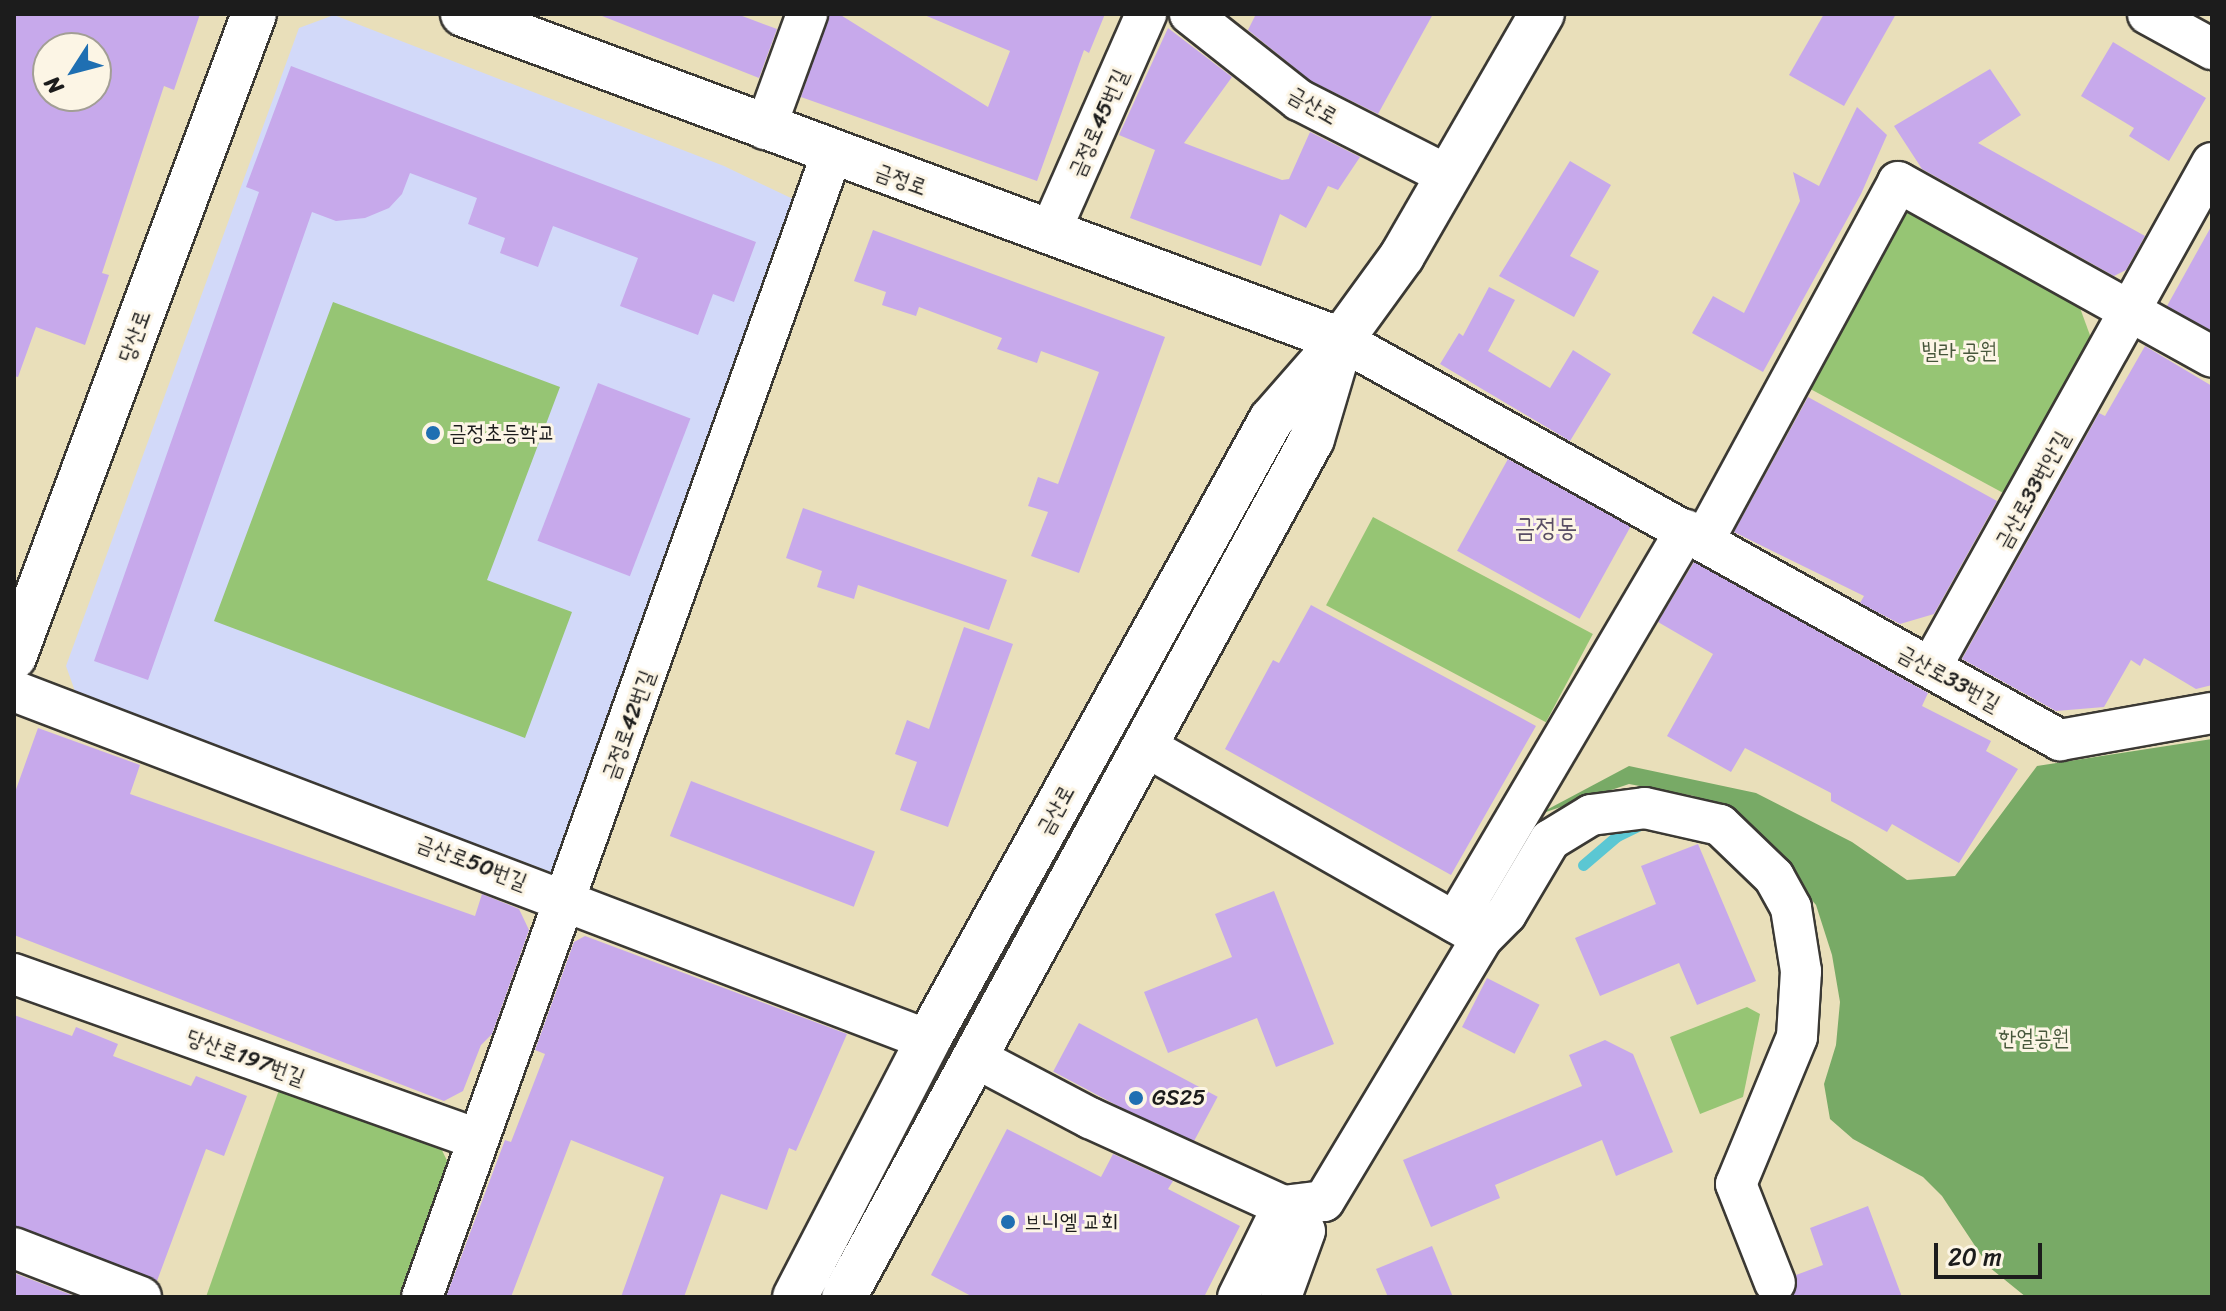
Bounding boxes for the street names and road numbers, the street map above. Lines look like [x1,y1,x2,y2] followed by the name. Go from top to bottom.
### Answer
[1062,65,1134,181] street label: 금정로45번길
[1283,80,1343,130] street label: 금산로
[872,158,930,200] street label: 금정로
[113,307,155,365] street label: 당산로
[1989,427,2075,553] street label: 금산로33번안길
[1893,639,2005,717] street label: 금산로33번길
[596,666,660,784] street label: 금정로42번길
[1031,780,1079,840] street label: 금산로
[413,829,531,895] street label: 금산로50번길
[183,1023,309,1091] street label: 당산로197번길

